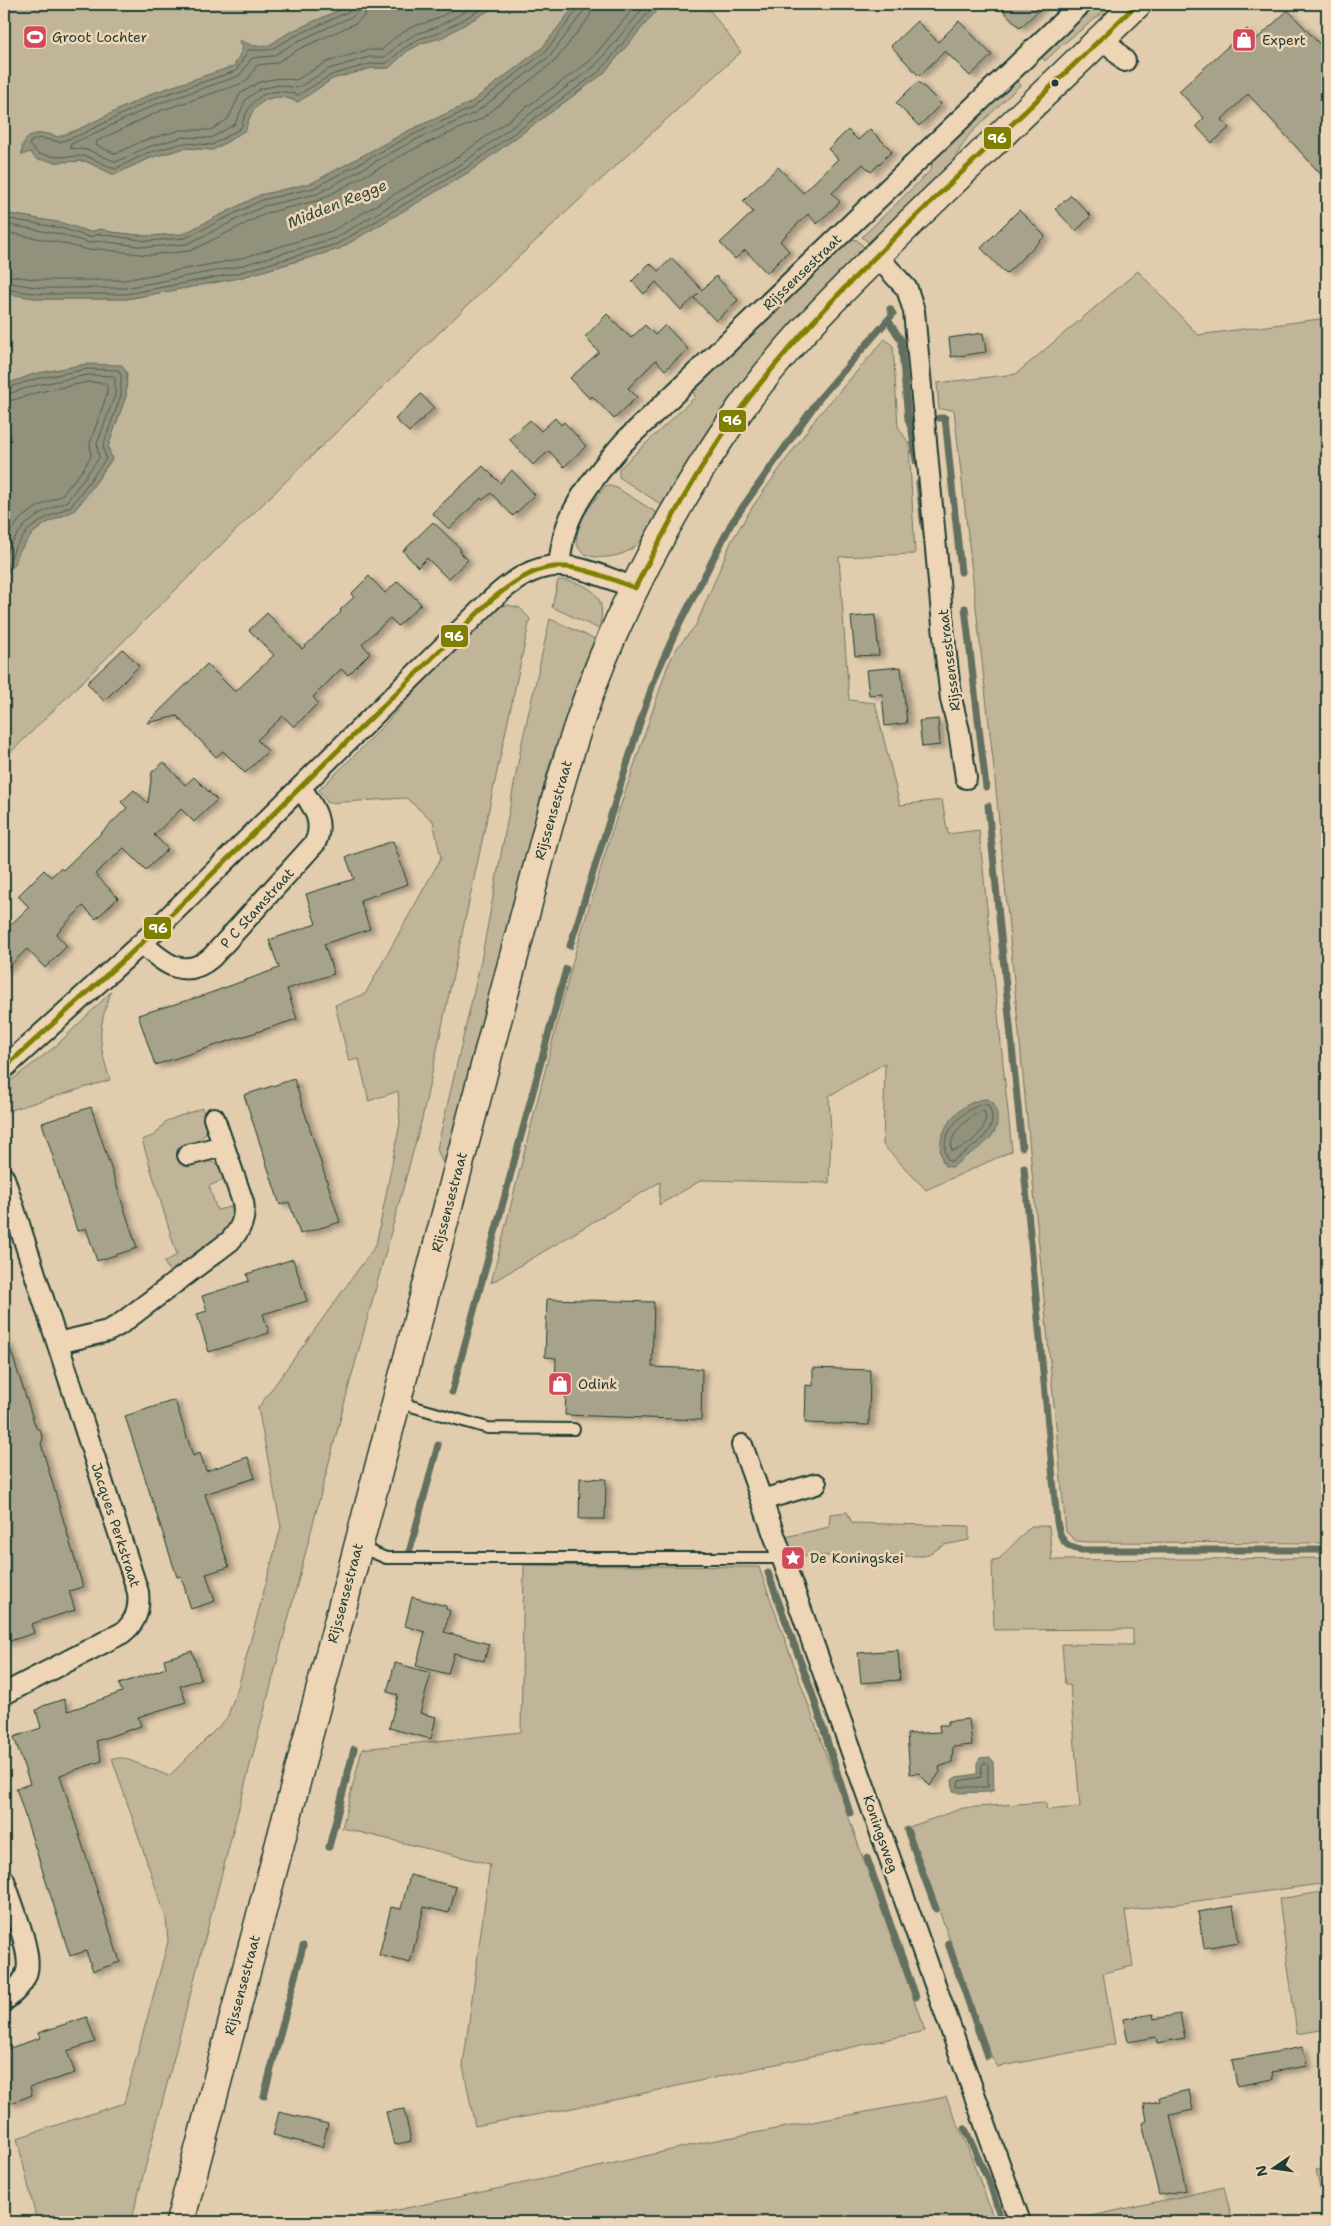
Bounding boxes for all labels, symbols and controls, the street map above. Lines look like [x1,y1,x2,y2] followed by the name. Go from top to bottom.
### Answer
[22,24,48,50] sports icon: Groot Lochter
[1231,27,1257,53] shop icon: Expert
[52,28,148,46] place label: Groot Lochter
[1262,31,1306,49] place label: Expert
[1050,78,1060,88] unlabelled marker
[983,126,1012,150] line badge: 96
[987,129,1007,147] text: 96
[284,175,390,233] water label: Midden Regge
[759,230,845,314] street label: Rijssensestraat
[718,409,747,433] line badge: 96
[722,411,742,429] text: 96
[934,608,964,712] street label: Rijssensestraat
[440,624,469,648] line badge: 96
[444,627,464,645] text: 96
[530,758,576,862] street label: Rijssensestraat
[216,864,298,952] street label: P C Stamstraat
[143,916,172,940] line badge: 96
[148,919,168,937] text: 96
[427,1150,471,1254] street label: Rijssensestraat
[547,1371,573,1397] shop icon: Odink
[578,1375,617,1393] place label: Odink
[87,1460,145,1590] street label: Jacques Perkstraat
[323,1541,367,1645] street label: Rijssensestraat
[780,1545,806,1571] place icon: De Koningskei
[810,1549,904,1567] place label: De Koningskei
[859,1793,903,1875] street label: Koningsweg
[220,1933,264,2037] street label: Rijssensestraat
[1248,2144,1298,2194] north arrow
[1251,2163,1271,2178] text: N

